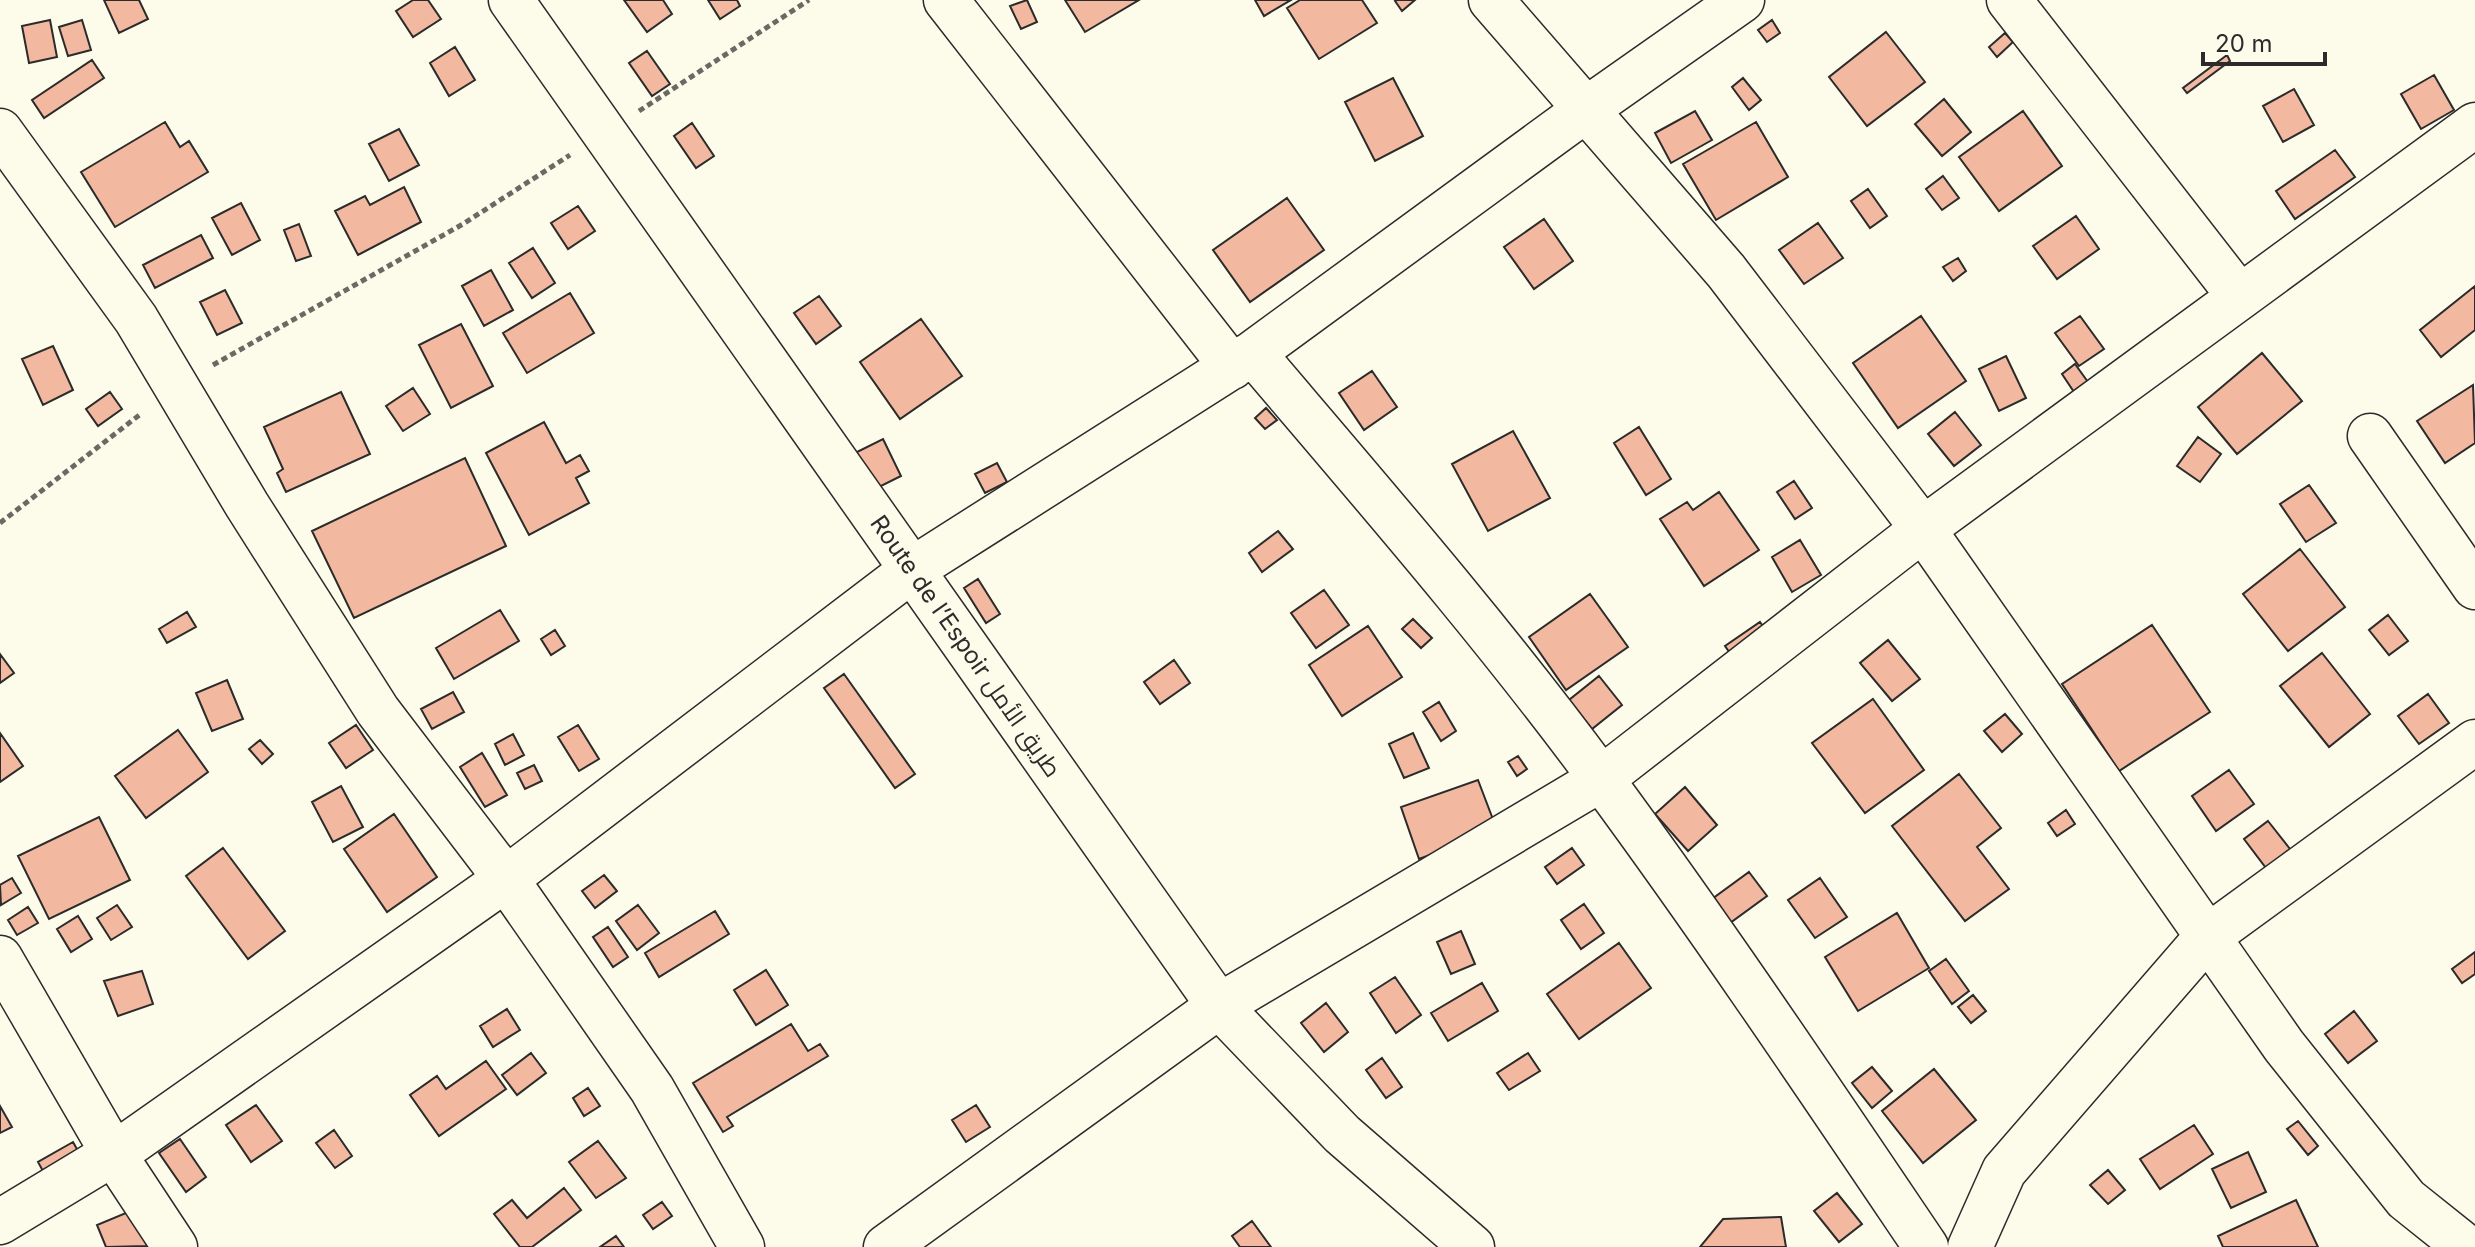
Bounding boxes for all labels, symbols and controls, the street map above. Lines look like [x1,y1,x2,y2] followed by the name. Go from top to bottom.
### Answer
[2203,16,2325,66] scale bar
[2215,29,2273,58] text: 20 m
[864,509,1068,783] street label: Route de l’Espoir طريق الأمل

